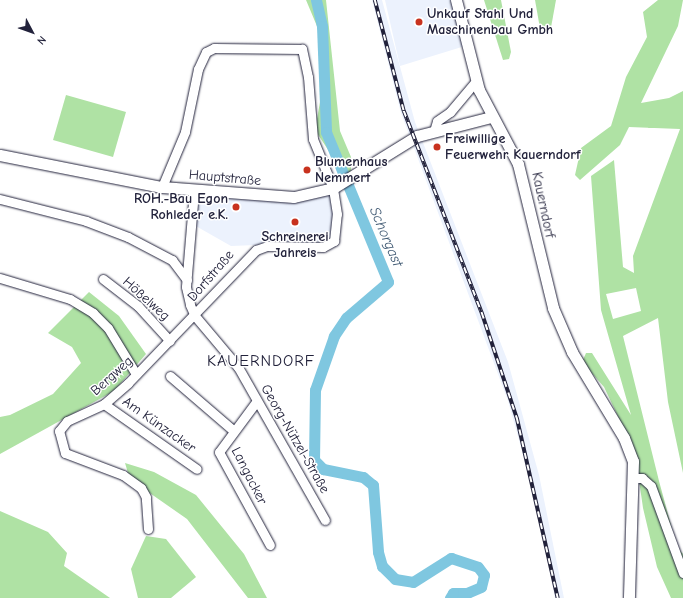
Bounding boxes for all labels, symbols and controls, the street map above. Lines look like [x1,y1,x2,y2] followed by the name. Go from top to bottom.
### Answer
[427,6,553,38] place label: Unkauf Stahl Und Maschinenbau Gmbh
[12,12,52,52] north arrow
[414,17,424,27] marker: Unkauf Stahl Und Maschinenbau Gmbh
[34,33,49,47] text: N
[445,131,580,164] place label: Freiwillige Feuerwehr Kauerndorf
[432,142,442,152] marker: Freiwillige Feuerwehr Kauerndorf
[315,154,387,186] place label: Blumenhaus Nemmert
[302,165,312,175] marker: Blumenhaus Nemmert
[188,166,262,190] street label: Hauptstraße
[528,171,558,239] street label: Kauerndorf
[134,191,228,224] place label: ROH.-Bau Egon Rohleder e.K.
[231,202,241,212] marker: ROH.-Bau Egon Rohleder e.K.
[365,204,407,270] water label: Schorgast
[290,217,300,227] marker: Schreinerei Jahreis
[261,229,329,262] place label: Schreinerei Jahreis
[184,247,238,305] street label: Dorfstraße
[119,274,173,324] street label: Hößelweg
[207,351,315,371] district label: KAUERNDORF
[88,353,136,399] street label: Bergweg
[257,382,333,496] street label: Georg-Nützel-Straße
[119,393,199,457] street label: Am Künzacker
[227,444,271,508] street label: Langacker

